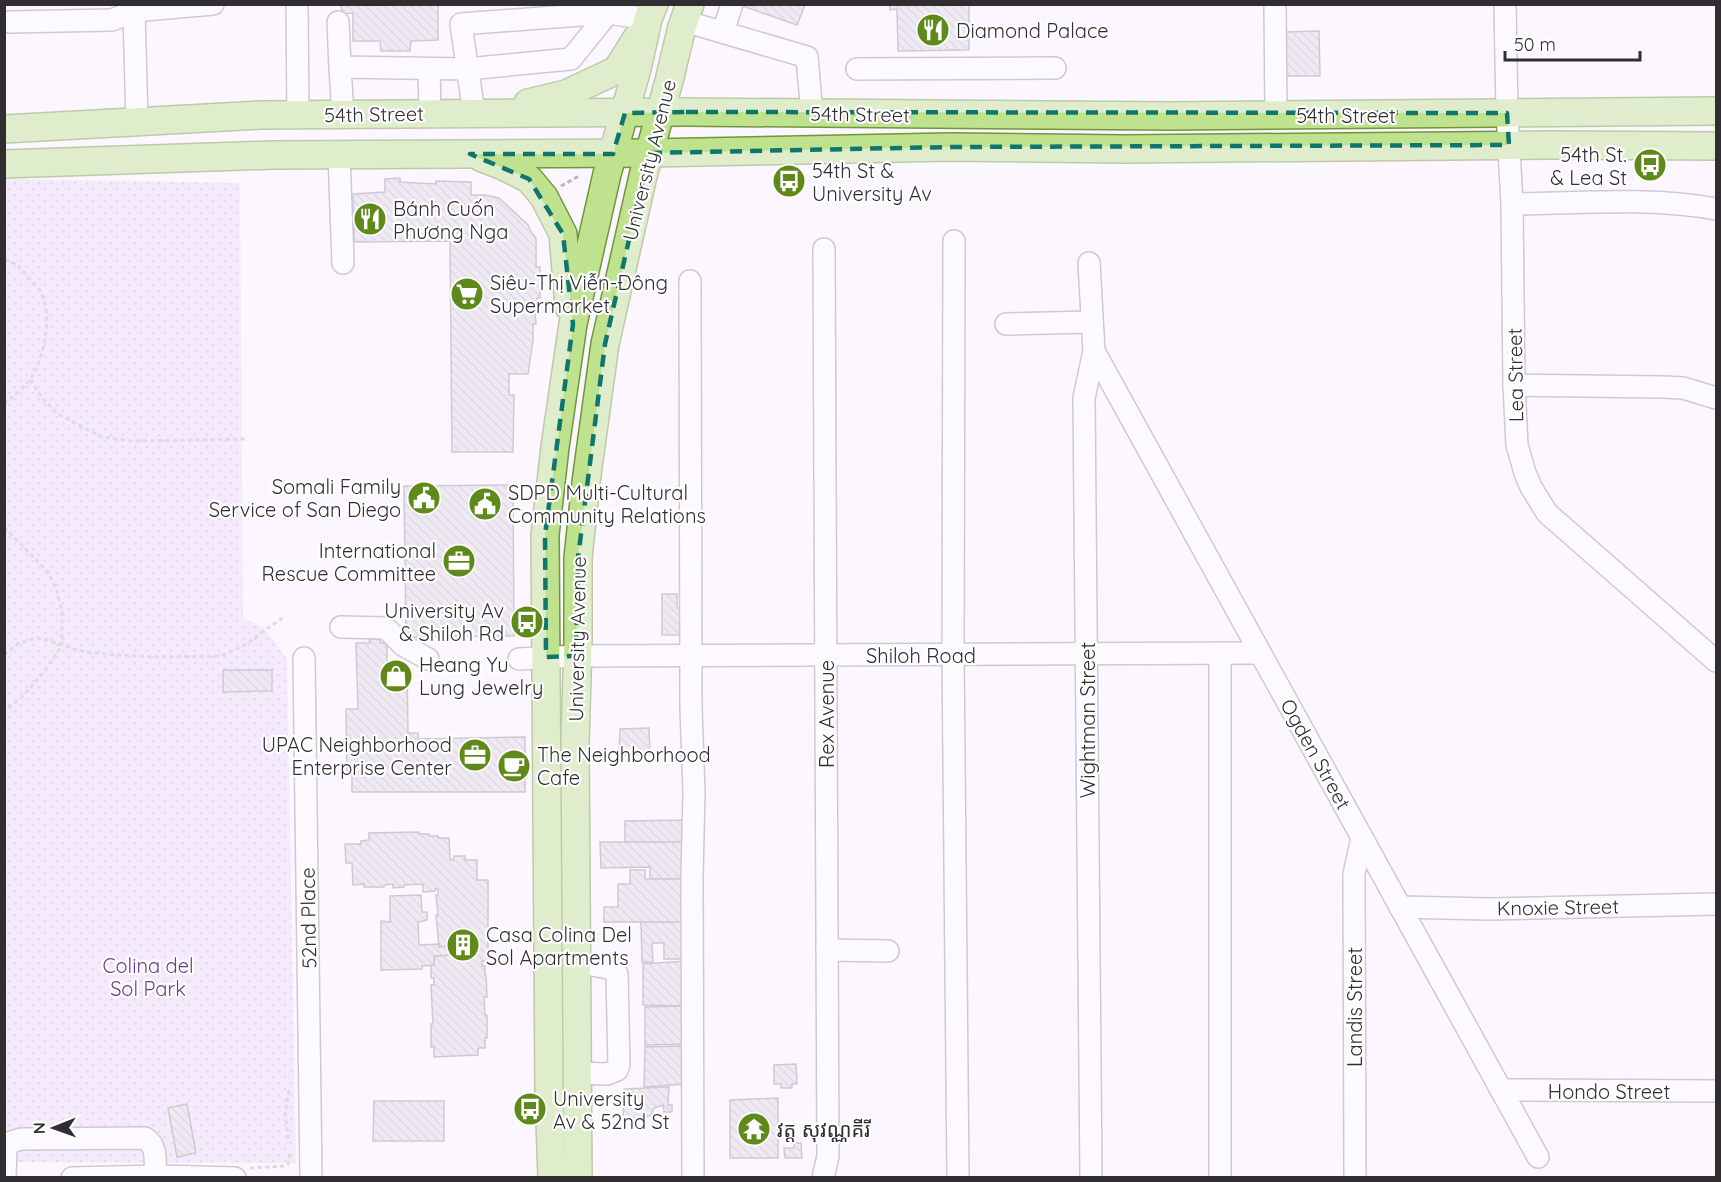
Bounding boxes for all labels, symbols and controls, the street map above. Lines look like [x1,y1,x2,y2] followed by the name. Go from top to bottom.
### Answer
[915,12,951,48] restaurant icon: Diamond Palace
[956,18,1109,43] place label: Diamond Palace
[1505,24,1640,62] scale bar
[1514,33,1556,56] text: 50 m
[617,77,681,243] street label: University Avenue
[324,101,424,127] street label: 54th Street
[810,101,910,127] street label: 54th Street
[1296,103,1396,128] street label: 54th Street
[1550,142,1627,190] place label: 54th St. & Lea St
[1632,147,1668,183] bus stop icon: 54th St. & Lea St
[812,158,932,206] place label: 54th St & University Av
[771,163,807,199] bus stop icon: 54th St & University Av
[393,196,508,244] place label: Bánh Cuốn Phương Nga
[352,201,388,237] restaurant icon: Bánh Cuốn Phương Nga
[490,270,668,318] place label: Siêu-Thị Viễn-Đông Supermarket
[449,276,485,312] supermarket icon: Siêu-Thị Viễn-Đông Supermarket
[1502,327,1528,422] street label: Lea Street
[209,474,401,522] place label: Somali Family Service of San Diego
[406,480,442,516] public building icon: Somali Family Service of San Diego
[508,480,706,528] place label: SDPD Multi-Cultural Community Relations
[467,486,503,522] public building icon: SDPD Multi-Cultural Community Relations
[262,538,436,586] place label: International Rescue Committee
[441,543,477,579] office icon: International Rescue Committee
[563,556,591,722] street label: University Avenue
[384,598,504,646] place label: University Av & Shiloh Rd
[509,604,545,640] bus stop icon: University Av & Shiloh Rd
[1075,642,1100,798] street label: Wightman Street
[866,643,976,668] street label: Shiloh Road
[419,652,543,700] place label: Heang Yu Lung Jewelry
[378,658,414,694] shop icon: Heang Yu Lung Jewelry
[814,660,839,768] street label: Rex Avenue
[1275,694,1357,814] street label: Ogden Street
[262,732,452,780] place label: UPAC Neighborhood Enterprise Center
[457,737,493,773] office icon: UPAC Neighborhood Enterprise Center
[537,742,711,790] place label: The Neighborhood Cafe
[496,748,532,784] cafe icon: The Neighborhood Cafe
[295,867,321,969] street label: 52nd Place
[1497,893,1619,921] street label: Knoxie Street
[486,922,632,970] place label: Casa Colina Del Sol Apartments
[445,927,481,963] building icon: Casa Colina Del Sol Apartments
[1342,947,1367,1067] street label: Landis Street
[102,953,194,1001] park label: Colina del Sol Park
[1548,1079,1670,1104] street label: Hondo Street
[553,1086,670,1134] place label: University Av & 52nd St
[512,1091,548,1127] bus stop icon: University Av & 52nd St
[24,1098,84,1158] north arrow
[736,1111,772,1147] temple icon: វត្ត សុវណ្ណគីរី
[777,1117,872,1143] place label: វត្ត សុវណ្ណគីរី
[29,1122,49,1134] text: N

